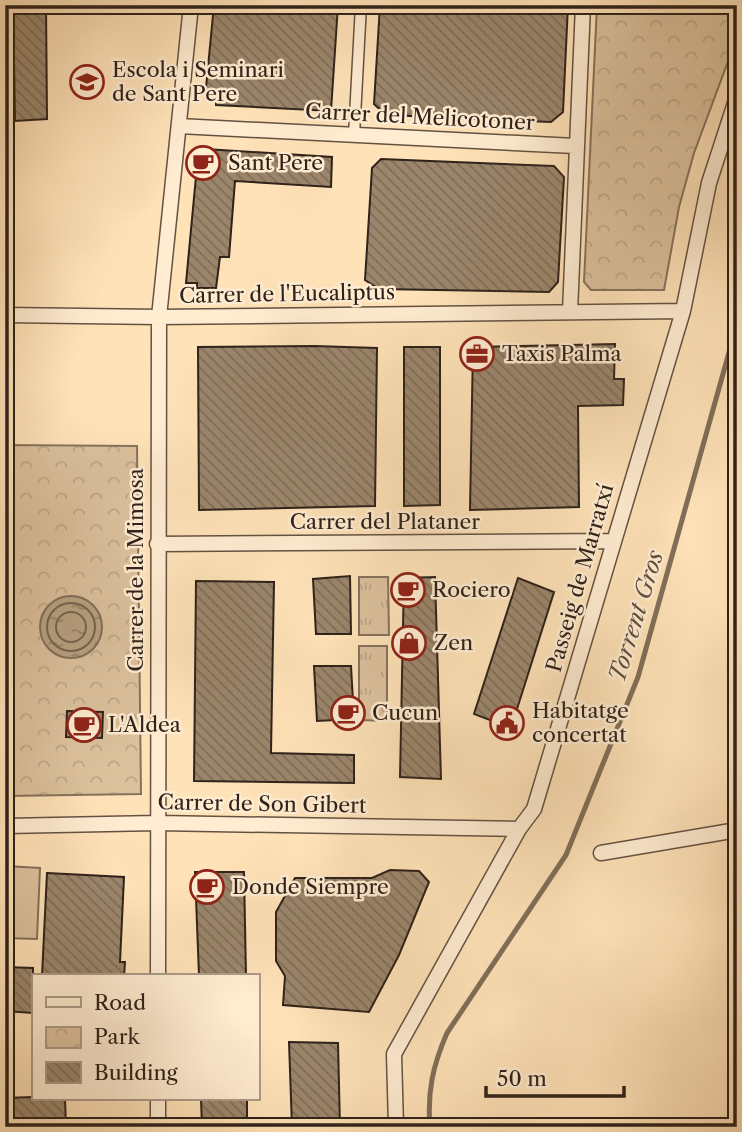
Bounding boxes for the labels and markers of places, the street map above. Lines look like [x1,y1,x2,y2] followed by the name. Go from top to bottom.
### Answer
[112,57,284,106] place label: Escola i Seminari de Sant Pere
[68,63,106,101] school or university icon: Escola i Seminari de Sant Pere
[184,144,222,182] cafe icon: Sant Pere
[228,150,323,175] place label: Sant Pere
[458,335,496,373] office icon: Taxis Palma
[502,341,623,366] place label: Taxis Palma
[389,571,427,609] cafe icon: Rociero
[432,577,511,602] place label: Rociero
[390,624,428,662] shop icon: Zen
[434,630,473,655] place label: Zen
[329,694,367,732] cafe icon: Cucun
[532,698,629,747] place label: Habitatge concertat
[372,700,438,725] place label: Cucun
[488,704,526,742] public building icon: Habitatge concertat
[65,706,103,744] cafe icon: L'Aldea
[108,712,182,737] place label: L'Aldea
[188,868,226,906] cafe icon: Donde Siempre
[232,874,389,899] place label: Donde Siempre

